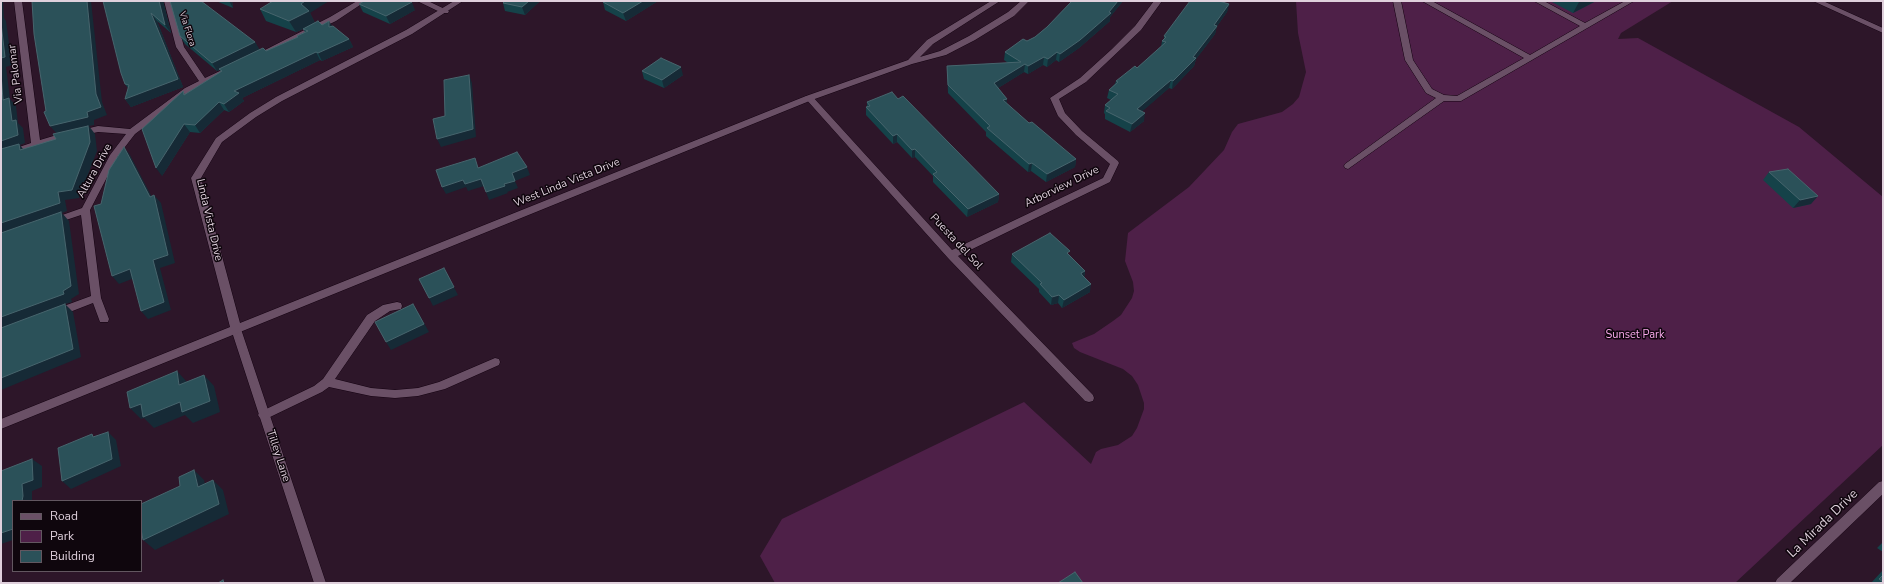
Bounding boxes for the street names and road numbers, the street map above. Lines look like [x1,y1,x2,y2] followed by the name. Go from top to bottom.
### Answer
[176,10,198,48] street label: Via Flora
[6,44,26,104] street label: Via Palomar
[75,142,115,200] street label: Altura Drive
[512,156,622,210] street label: West Linda Vista Drive
[1023,163,1101,211] street label: Arborview Drive
[193,178,225,262] street label: Linda Vista Drive
[927,211,985,273] street label: Puesta del Sol
[263,428,293,484] street label: Tilley Lane
[1785,487,1861,561] street label: La Mirada Drive

